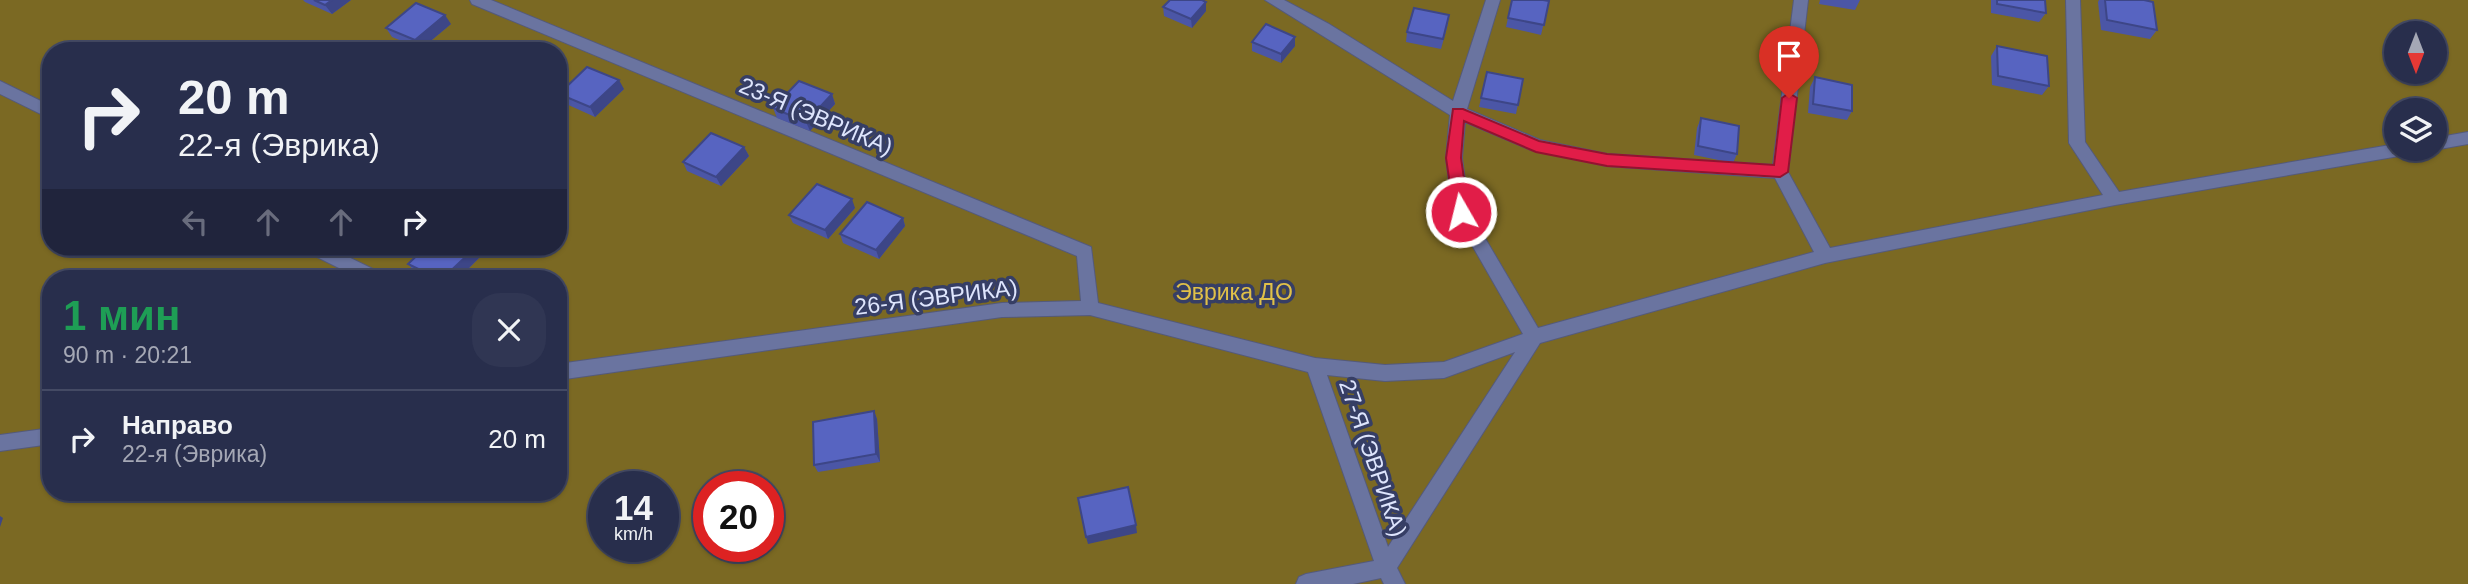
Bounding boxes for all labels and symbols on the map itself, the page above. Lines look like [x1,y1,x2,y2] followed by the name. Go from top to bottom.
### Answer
[2384,21,2446,84] north arrow
[1759,26,1819,98] pin
[735,72,897,160] street label: 23-Я (ЭВРИКА)
[1424,175,1498,249] position arrow
[853,274,1019,320] street label: 26-Я (ЭВРИКА)
[1175,279,1293,305] park label: Эврика ДО
[1334,376,1412,540] street label: 27-Я (ЭВРИКА)
[693,471,784,562] speed limit sign: 20

